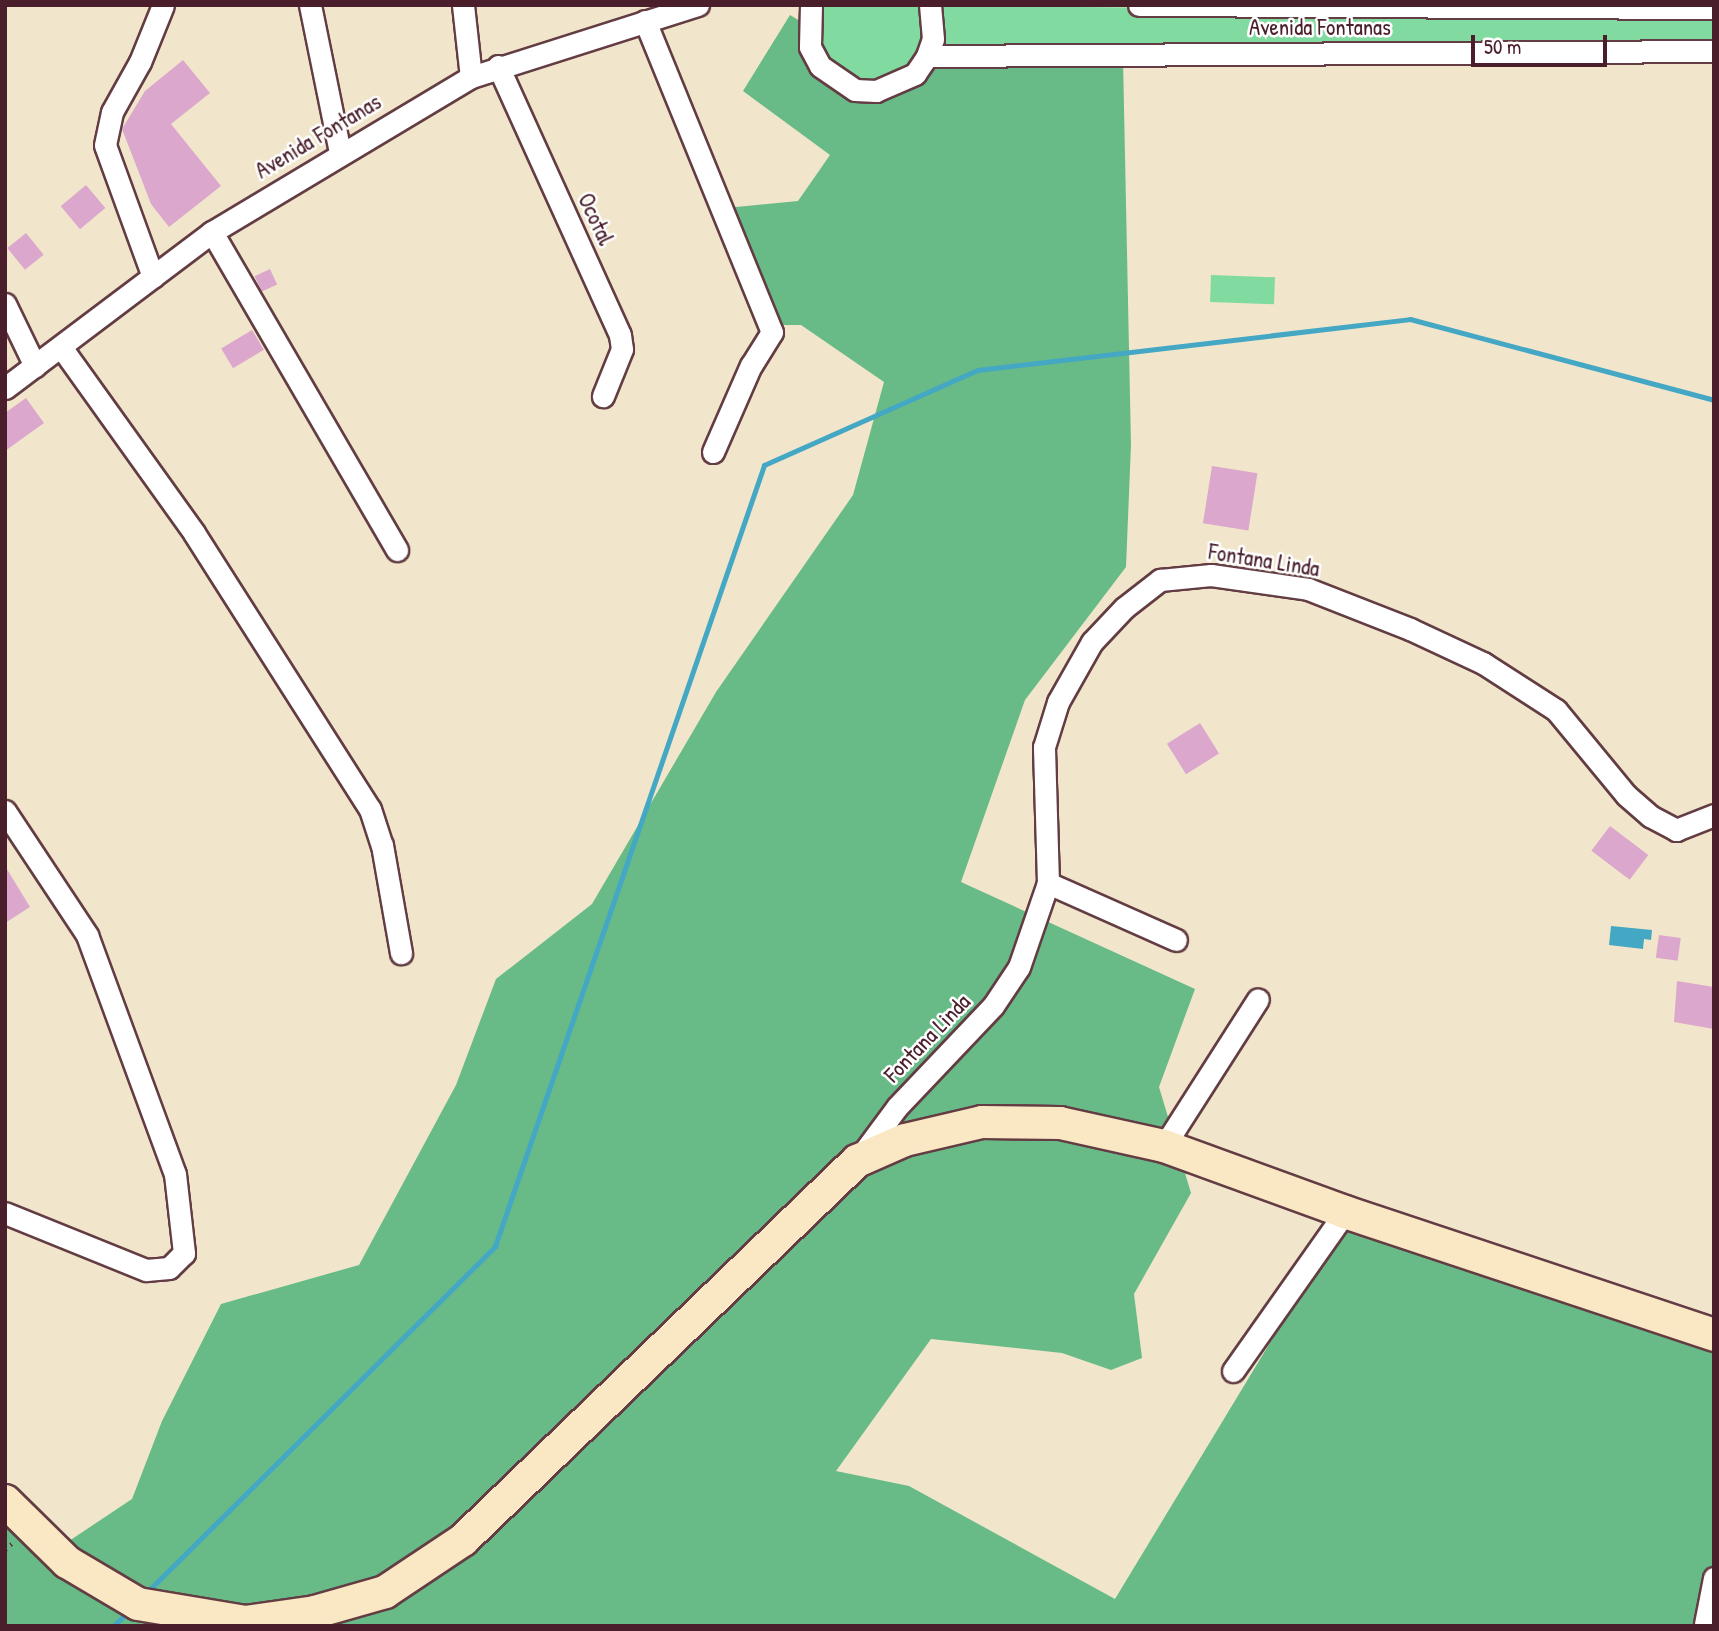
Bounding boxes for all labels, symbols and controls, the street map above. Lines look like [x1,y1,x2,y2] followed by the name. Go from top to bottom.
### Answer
[1249,13,1391,41] street label: Avenida Fontanas
[1474,21,1610,65] scale bar
[1484,32,1521,61] text: 50 m
[250,88,386,184] street label: Avenida Fontanas
[572,189,620,249] street label: Ocotal
[1207,538,1321,582] street label: Fontana Linda
[878,988,976,1088] street label: Fontana Linda

